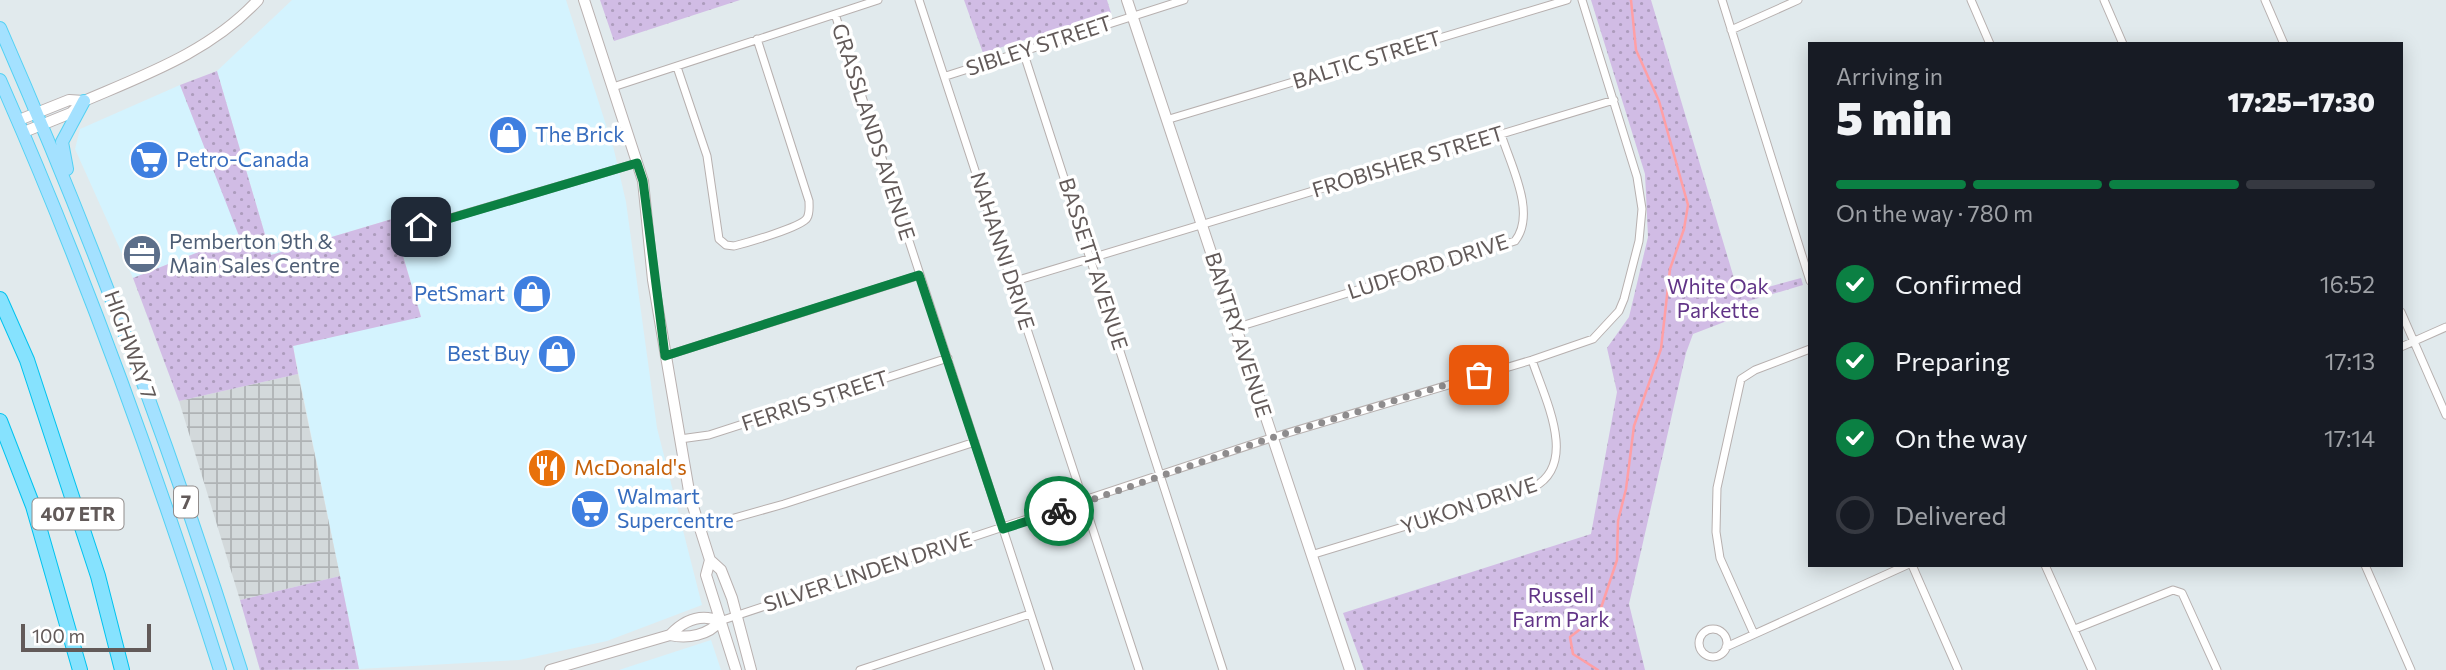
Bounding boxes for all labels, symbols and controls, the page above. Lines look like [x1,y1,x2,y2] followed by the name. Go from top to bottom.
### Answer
[962,9,1115,80] street label: SIBLEY STREET
[828,20,921,243] street label: GRASSLANDS AVENUE
[1289,24,1444,93] street label: BALTIC STREET
[1836,62,1943,90] text: Arriving in
[2228,86,2375,117] text: 17:25–17:30
[1836,88,1952,144] text: 5 min
[487,114,529,156] shop icon: The Brick
[1309,120,1506,202] street label: FROBISHER STREET
[535,121,625,146] place label: The Brick
[128,139,170,181] supermarket icon: Petro-Canada
[176,146,309,171] place label: Petro-Canada
[966,168,1041,333] street label: NAHANNI DRIVE
[1055,174,1134,353] street label: BASSETT AVENUE
[391,197,451,257] pin
[1836,199,2033,227] text: On the way · 780 m
[402,208,440,246] icon: home
[169,228,340,277] place label: Pemberton 9th & Main Sales Centre
[1344,228,1511,303] street label: LUDFORD DRIVE
[121,233,163,275] office icon: Pemberton 9th & Main Sales Centre
[1201,249,1278,420] street label: BANTRY AVENUE
[1836,265,1874,303] icon: check
[1895,268,2022,299] text: Confirmed
[2320,270,2375,298] text: 16:52
[511,273,553,315] shop icon: PetSmart
[1667,273,1769,322] park label: White Oak Parkette
[414,280,505,305] place label: PetSmart
[100,287,163,402] street label: HIGHWAY 7
[536,333,578,375] shop icon: Best Buy
[447,340,530,365] place label: Best Buy
[1836,342,1874,380] icon: check
[1449,345,1509,405] pin
[1895,345,2010,376] text: Preparing
[2325,347,2375,375] text: 17:13
[1460,356,1498,394] icon: bag
[738,364,891,435] street label: FERRIS STREET
[1836,419,1874,457] icon: check
[1895,422,2028,453] text: On the way
[2324,424,2375,452] text: 17:14
[526,447,568,489] restaurant icon: McDonald's
[574,454,687,479] place label: McDonald's
[1397,471,1540,538] street label: YUKON DRIVE
[1024,476,1094,546] courier
[617,483,734,532] place label: Walmart Supercentre
[174,486,198,517] road number: 7
[569,488,611,530] supermarket icon: Walmart Supercentre
[1040,492,1078,530] icon: bike
[32,499,124,530] road number: 407 ETR
[1895,499,2006,530] text: Delivered
[760,525,975,616] street label: SILVER LINDEN DRIVE
[1512,582,1610,631] park label: Russell Farm Park
[21,621,150,653] scale bar
[32,624,85,647] text: 100 m

